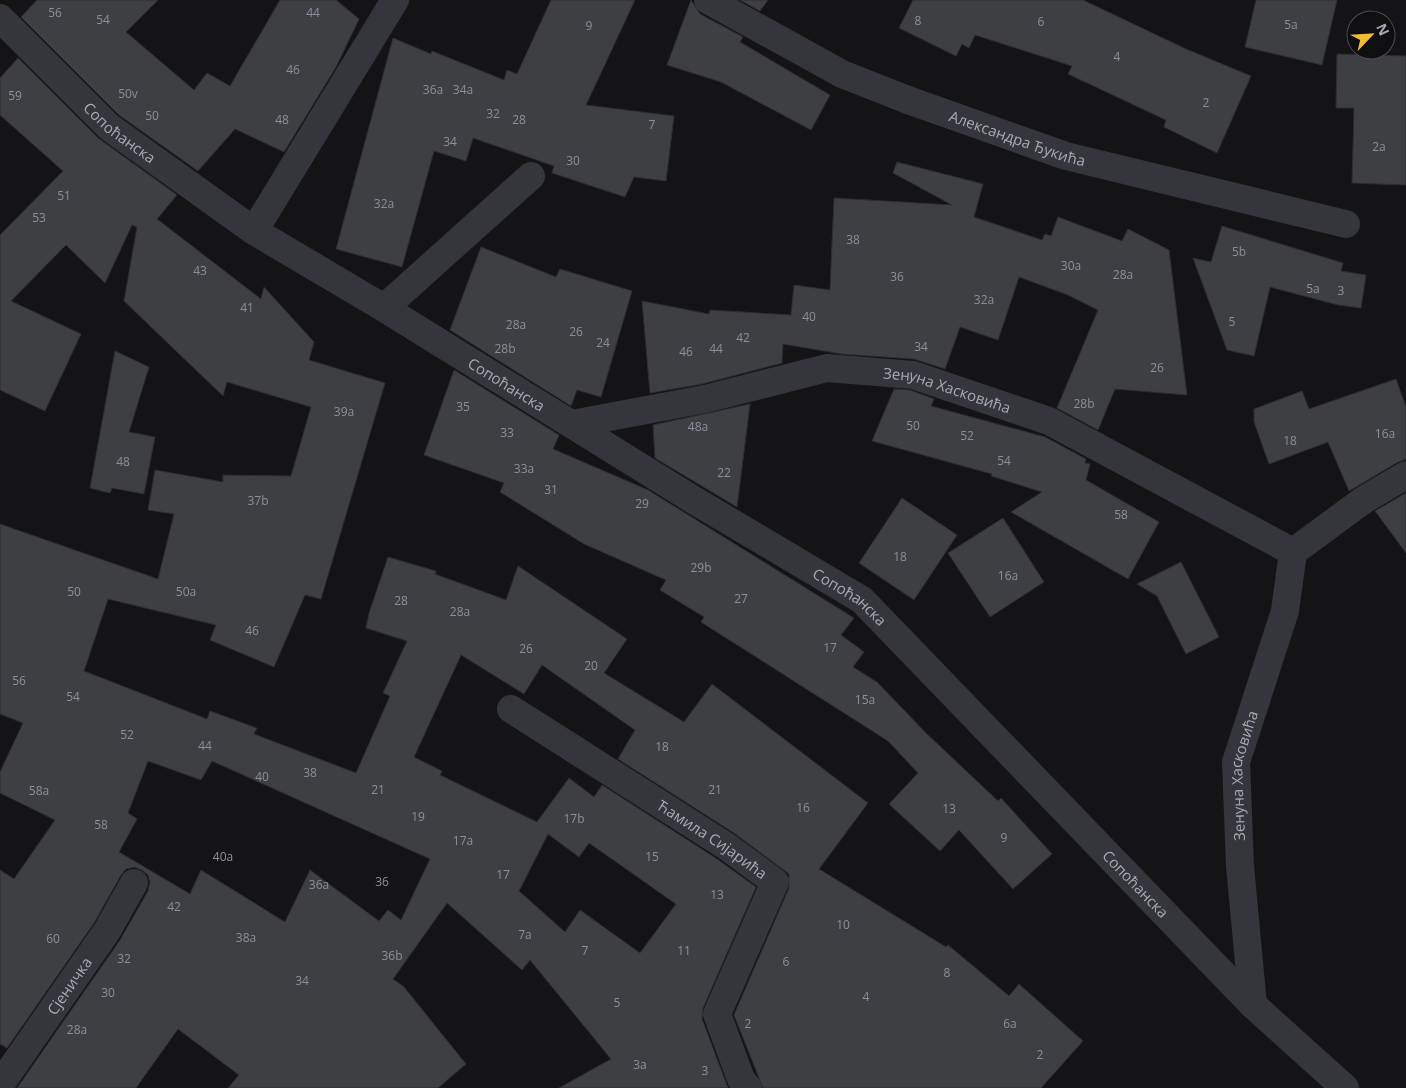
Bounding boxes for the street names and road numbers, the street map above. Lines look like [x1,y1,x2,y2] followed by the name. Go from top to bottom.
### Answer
[79,97,160,167] street label: Сопоћанска
[947,105,1088,170] street label: Александра Ђукића
[464,353,549,416] street label: Сопоћанска
[882,363,1014,417] street label: Зенуна Хасковића
[809,563,891,630] street label: Сопоћанска
[1226,708,1262,841] street label: Зенуна Хасковића
[654,795,772,883] street label: Ћамила Сијарића
[1098,845,1173,922] street label: Сопоћанска
[42,953,96,1018] street label: Сјеничка

